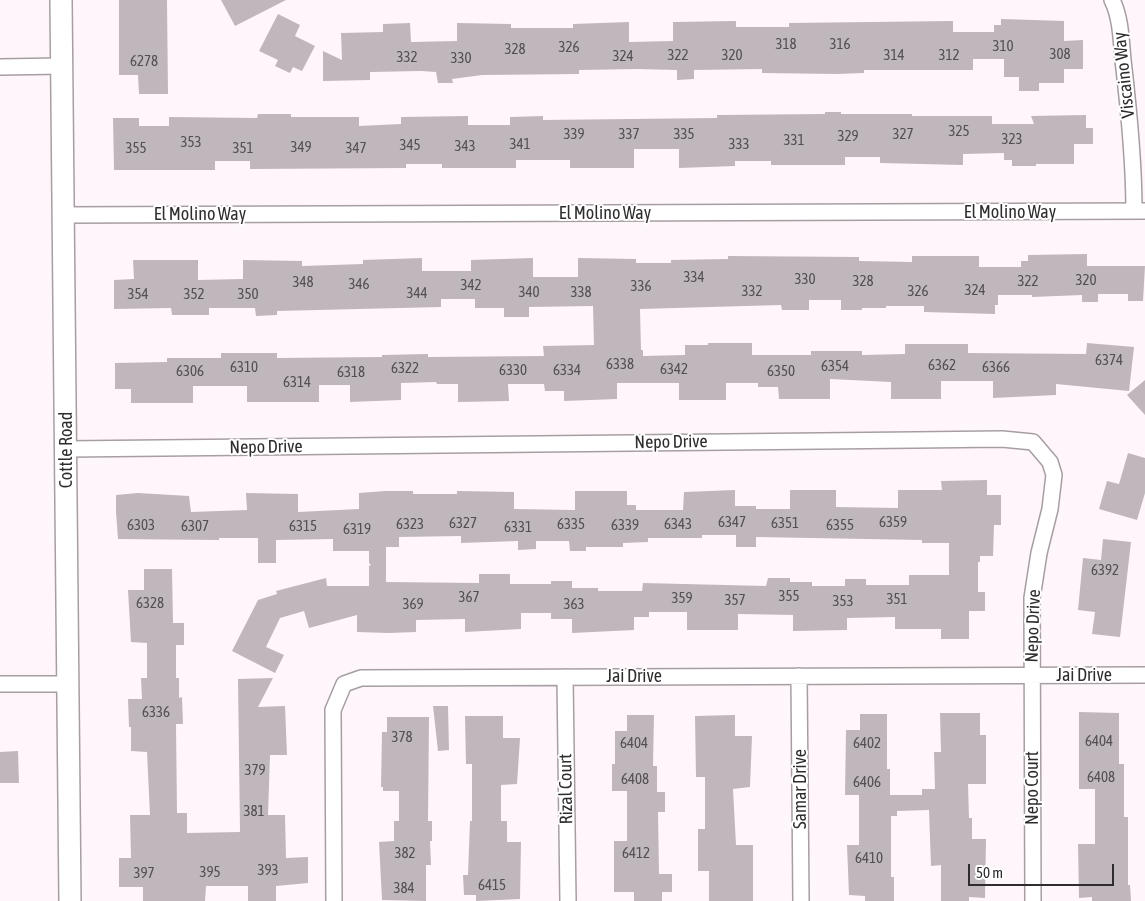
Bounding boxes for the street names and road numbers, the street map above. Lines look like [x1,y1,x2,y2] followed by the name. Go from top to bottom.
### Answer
[1109,31,1139,119] street label: Viscaino Way
[964,201,1056,223] street label: El Molino Way
[559,202,651,224] street label: El Molino Way
[154,203,246,225] street label: El Molino Way
[55,412,77,488] street label: Cottle Road
[634,431,708,453] street label: Nepo Drive
[229,436,303,458] street label: Nepo Drive
[1021,589,1045,663] street label: Nepo Drive
[1056,664,1112,686] street label: Jai Drive
[606,665,662,687] street label: Jai Drive
[789,749,811,829] street label: Samar Drive
[1021,751,1043,825] street label: Nepo Court
[555,753,577,825] street label: Rizal Court

